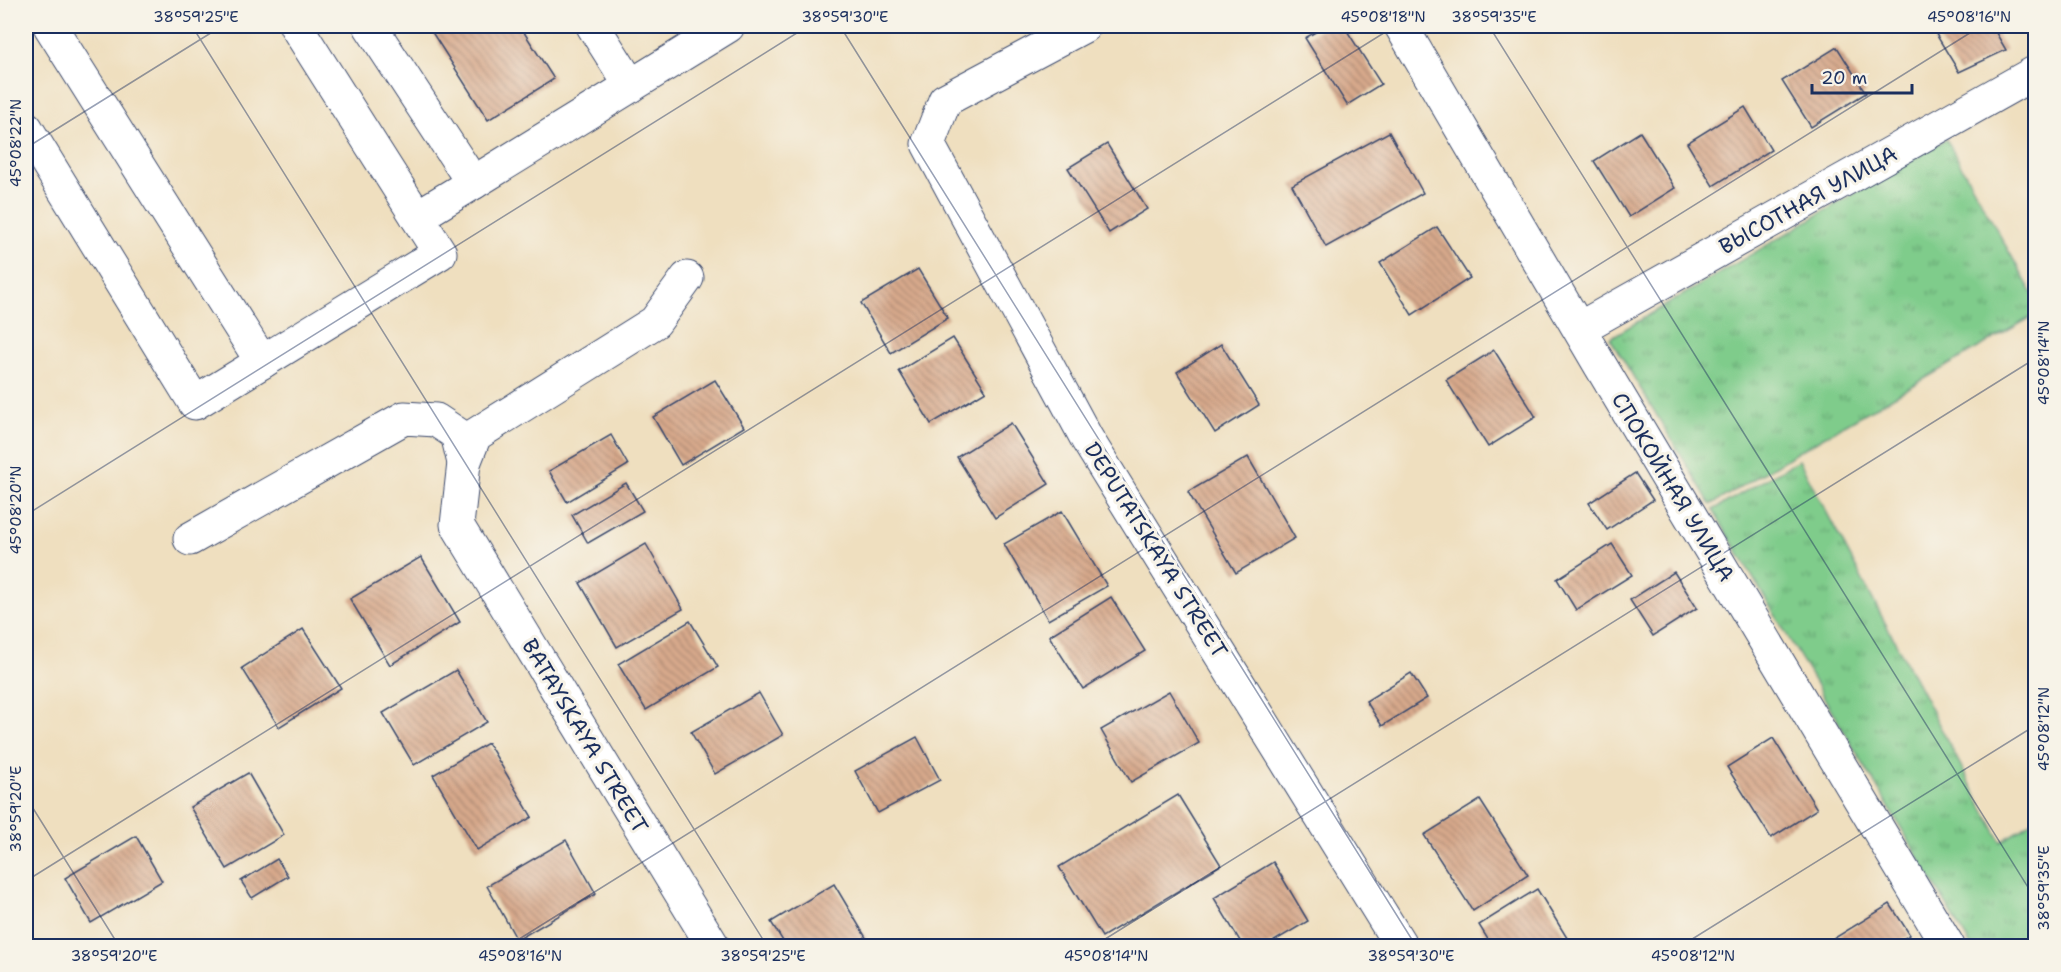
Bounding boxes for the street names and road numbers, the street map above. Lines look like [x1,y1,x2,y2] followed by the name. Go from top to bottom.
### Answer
[1714,139,1902,261] street label: ВЫСОТНАЯ УЛИЦА
[1605,387,1741,587] street label: СПОКОЙНАЯ УЛИЦА
[1078,437,1235,664] street label: DEPUTATSKAYA STREET
[515,633,655,839] street label: BATAYSKAYA STREET

